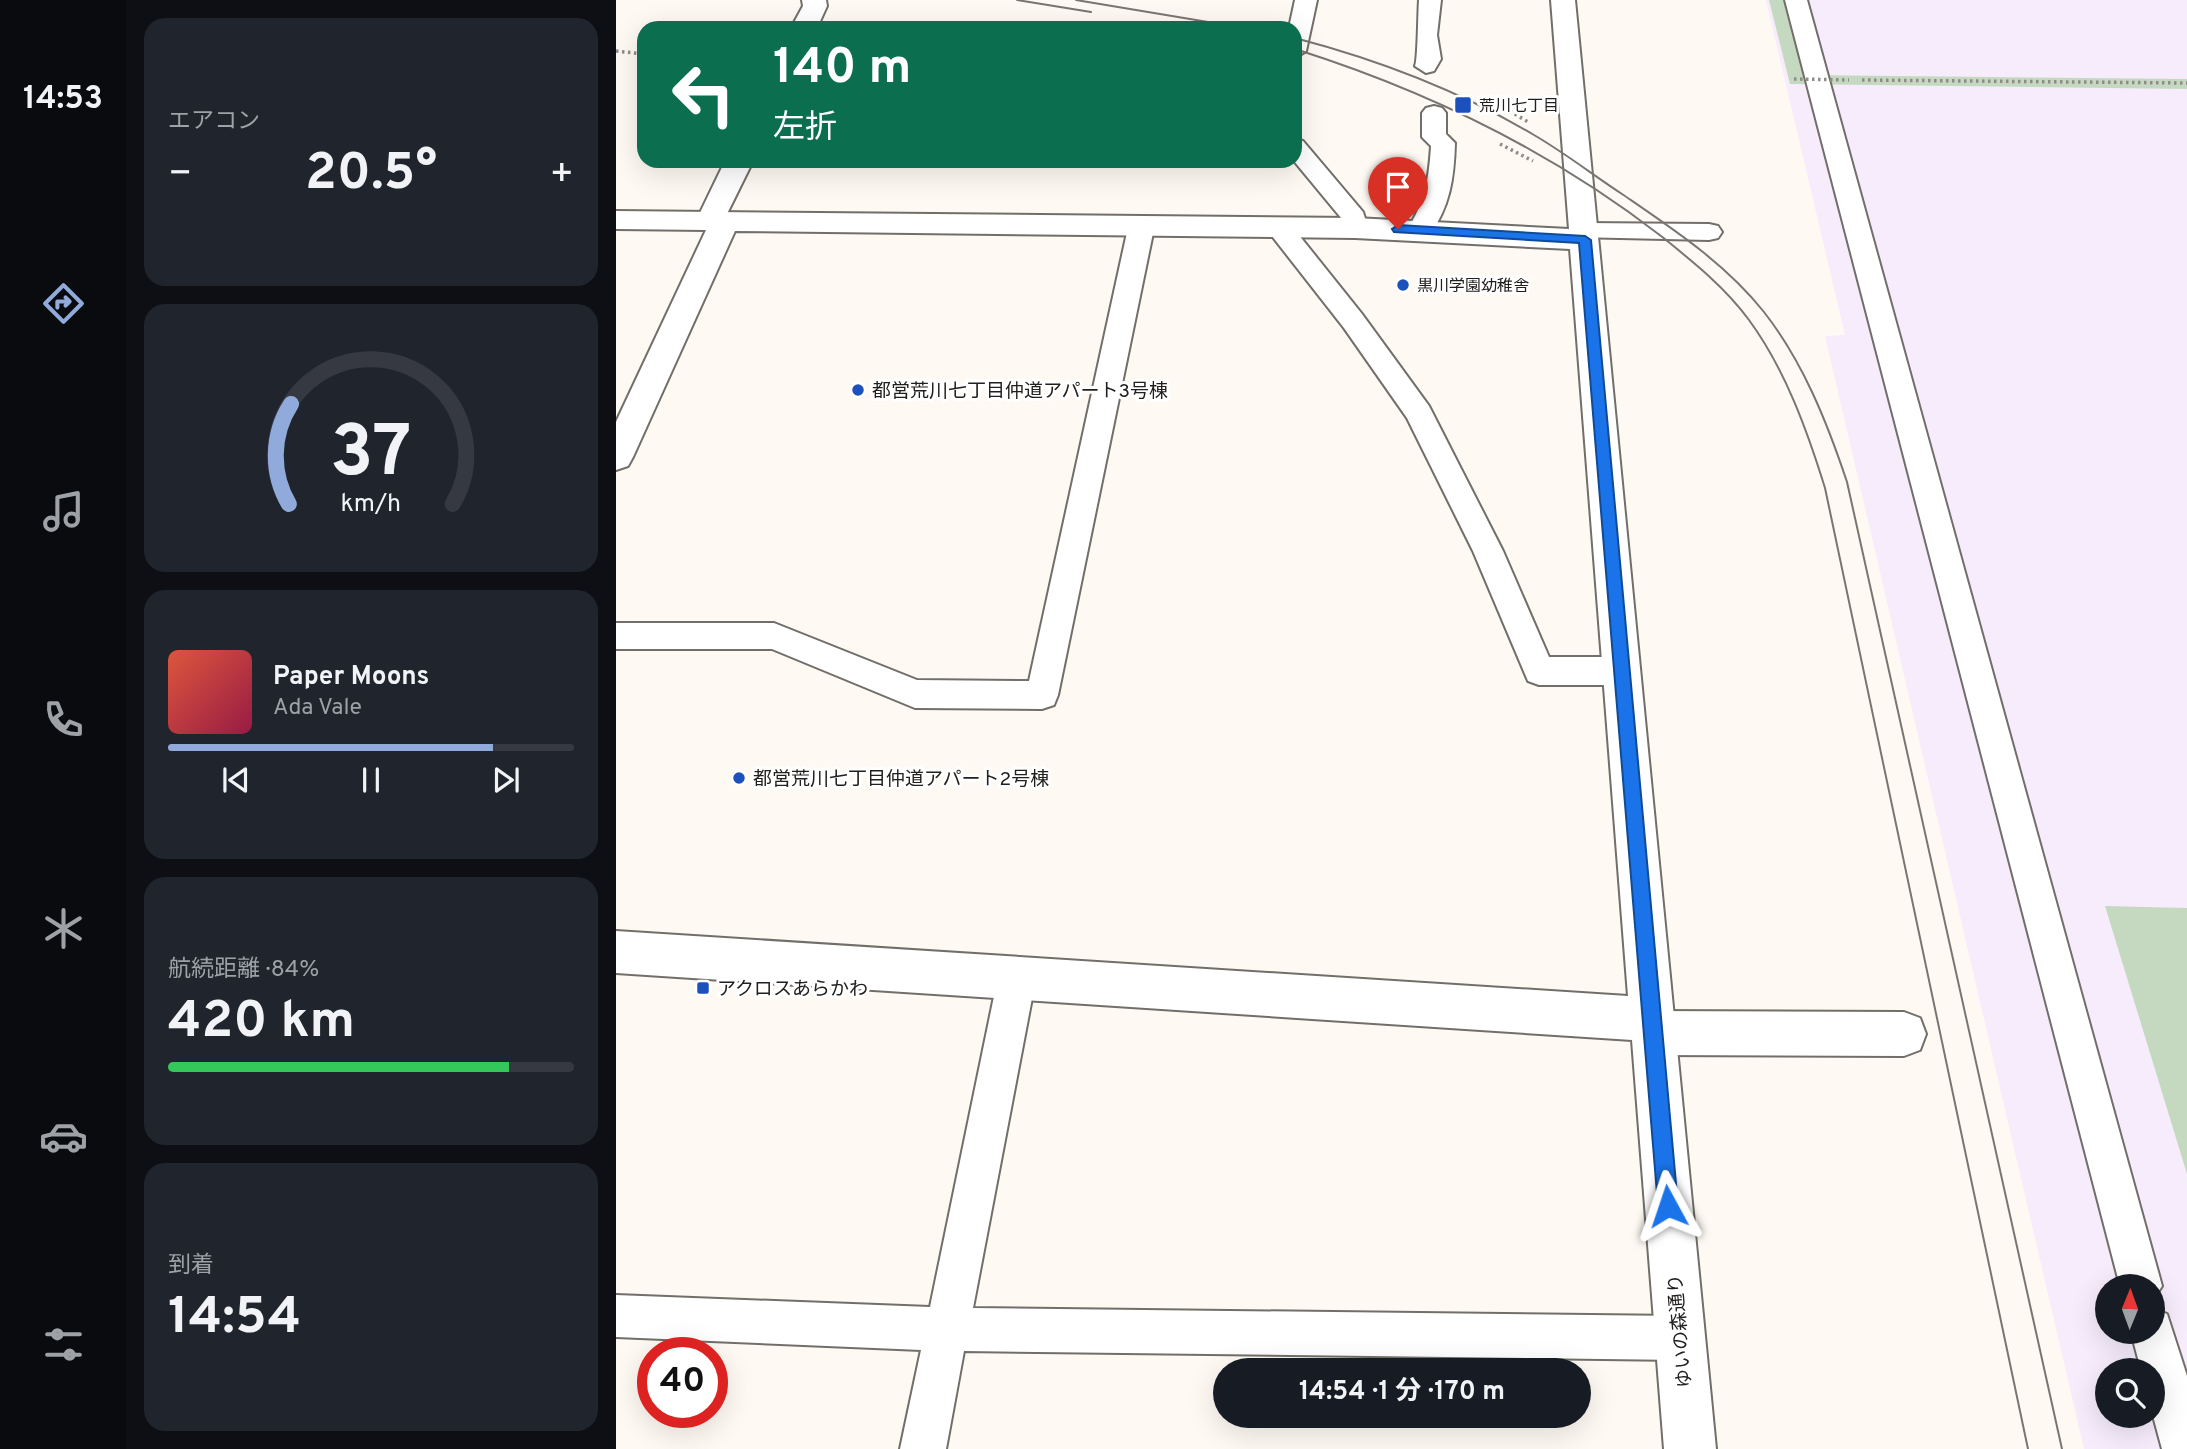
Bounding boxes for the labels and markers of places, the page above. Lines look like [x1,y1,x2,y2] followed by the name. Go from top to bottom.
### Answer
[1453,95,1473,115] marker: 荒川七丁目
[1479,97,1559,117] place label: 荒川七丁目
[1368,157,1428,229] pin
[1395,277,1411,293] marker: 黒川学園幼稚舎
[1417,277,1529,297] place label: 黒川学園幼稚舎
[872,380,1168,404] place label: 都営荒川七丁目仲道アパート3号棟
[850,382,866,398] marker: 都営荒川七丁目仲道アパート3号棟
[753,768,1049,792] place label: 都営荒川七丁目仲道アパート2号棟
[731,770,747,786] marker: 都営荒川七丁目仲道アパート2号棟
[717,978,868,1002] place label: アクロスあらかわ
[695,980,711,996] marker: アクロスあらかわ

